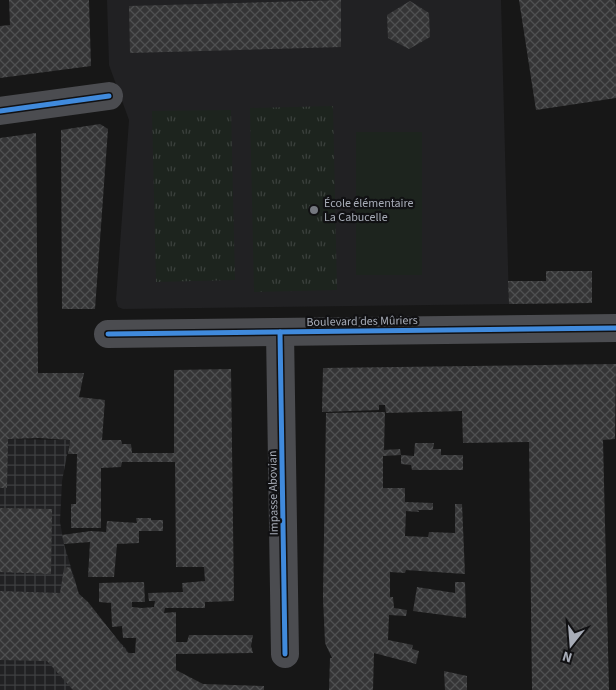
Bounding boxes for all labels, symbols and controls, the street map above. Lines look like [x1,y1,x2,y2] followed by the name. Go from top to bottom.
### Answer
[324,195,414,226] place label: École élémentaire La Cabucelle
[308,204,320,216] marker: École élémentaire La Cabucelle
[306,312,418,331] street label: Boulevard des Mûriers
[264,450,283,536] street label: Impasse Abovian
[546,620,596,670] north arrow
[560,646,575,667] text: N

